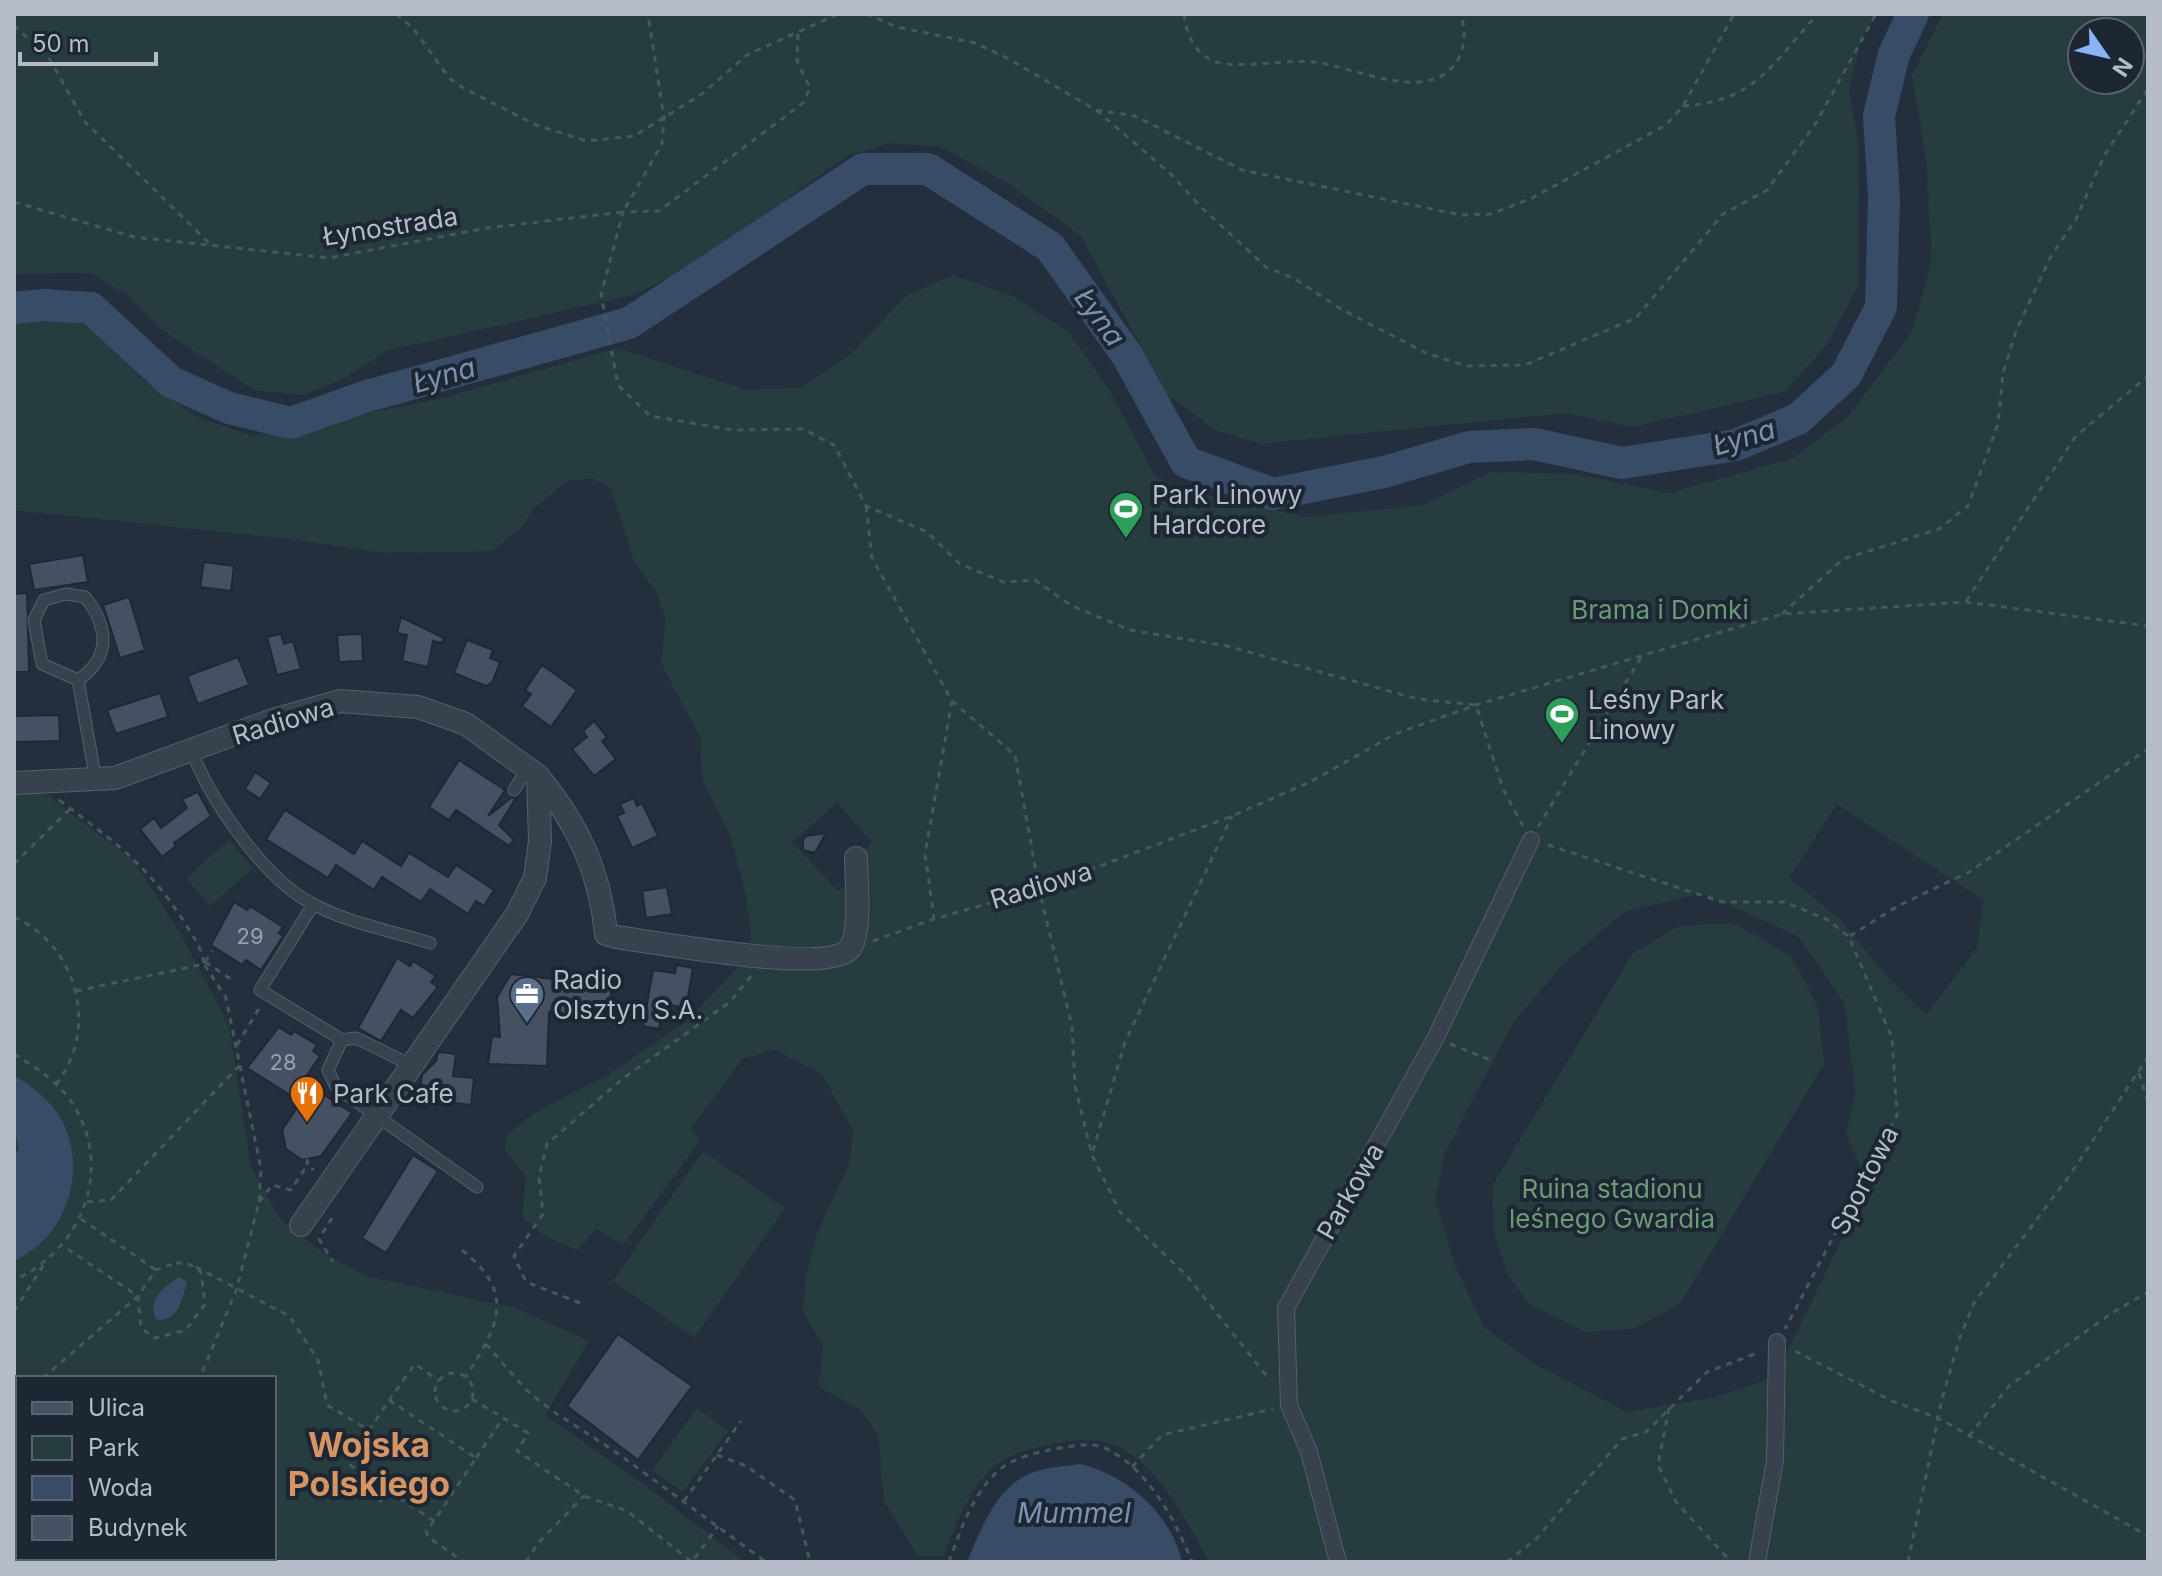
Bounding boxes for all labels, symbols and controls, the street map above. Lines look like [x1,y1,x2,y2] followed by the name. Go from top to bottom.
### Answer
[20,16,156,66] scale bar
[2066,16,2146,96] north arrow
[32,29,90,58] text: 50 m
[2107,53,2138,81] text: N
[320,200,460,252] street label: Łynostrada
[1068,281,1132,353] water label: Łyna
[409,350,479,400] water label: Łyna
[1709,411,1779,463] water label: Łyna
[1152,479,1302,540] place label: Park Linowy Hardcore
[1107,490,1145,540] sports icon: Park Linowy Hardcore
[1571,594,1749,625] park label: Brama i Domki
[1588,684,1724,745] place label: Leśny Park Linowy
[229,691,337,751] street label: Radiowa
[1543,695,1581,745] sports icon: Leśny Park Linowy
[987,855,1095,915] street label: Radiowa
[236,923,264,949] house number: 29
[553,964,703,1025] place label: Radio Olsztyn S.A.
[508,975,546,1025] office icon: Radio Olsztyn S.A.
[269,1049,297,1075] house number: 28
[288,1074,326,1124] restaurant icon: Park Cafe
[333,1078,454,1109] place label: Park Cafe
[1823,1121,1905,1239] street label: Sportowa
[1310,1137,1390,1245] street label: Parkowa
[1509,1173,1715,1234] park label: Ruina stadionu leśnego Gwardia
[16,1376,276,1560] legend
[88,1393,145,1422] text: Ulica
[288,1424,450,1504] district label: Wojska Polskiego
[88,1433,139,1462] text: Park
[88,1473,153,1502] text: Woda
[1017,1496,1131,1530] water label: Mummel
[88,1513,188,1542] text: Budynek

